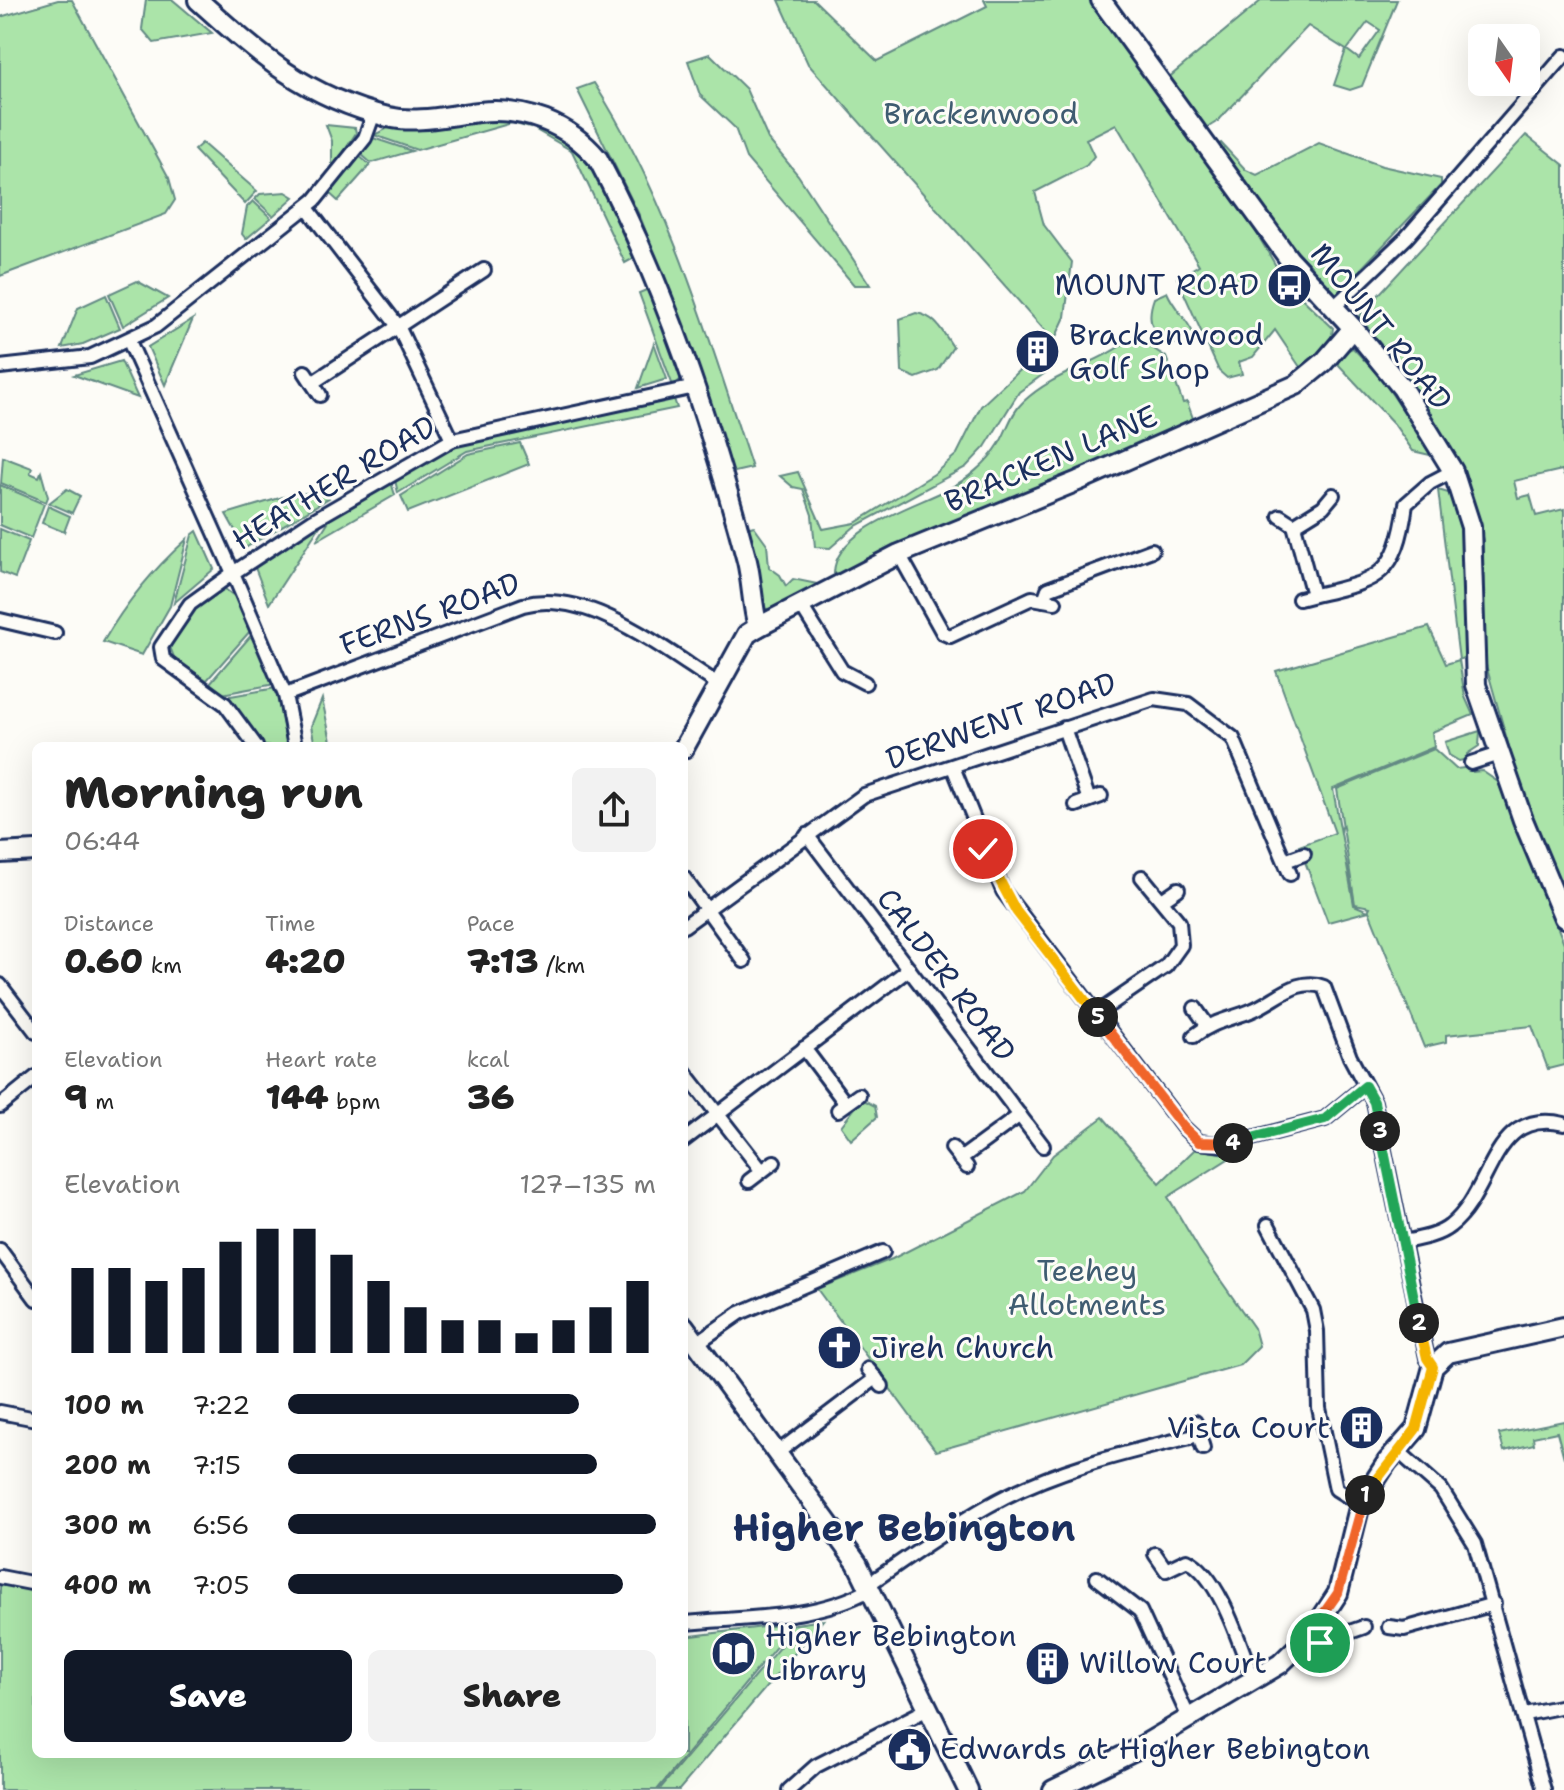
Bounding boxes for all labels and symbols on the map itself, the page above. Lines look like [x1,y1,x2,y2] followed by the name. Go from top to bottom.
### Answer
[1468,24,1540,96] north arrow
[884,93,1078,134] park label: Brackenwood
[1301,234,1462,419] street label: MOUNT ROAD
[1266,261,1314,309] bus stop icon: MOUNT ROAD
[1055,264,1259,305] place label: MOUNT ROAD
[1069,314,1264,389] place label: Brackenwood Golf Shop
[1014,328,1062,376] building icon: Brackenwood Golf Shop
[938,395,1163,522] street label: BRACKEN LANE
[224,406,443,560] street label: HEATHER ROAD
[334,562,525,665] street label: FERNS ROAD
[880,662,1121,779] street label: DERWENT ROAD
[949,815,1017,883] pin
[868,879,1025,1070] street label: CALDER ROAD
[1078,997,1118,1037] pin: 5
[1360,1111,1400,1151] pin: 3
[1213,1123,1253,1163] pin: 4
[1008,1250,1166,1325] park label: Teehey Allotments
[1399,1303,1439,1343] pin: 2
[816,1324,864,1372] church icon: Jireh Church
[871,1327,1054,1368] place label: Jireh Church
[1337,1404,1385,1452] building icon: Vista Court
[1167,1407,1330,1448] place label: Vista Court
[1345,1475,1385,1515] pin: 1
[733,1502,1075,1553] district label: Higher Bebington
[1286,1609,1354,1677] pin
[765,1615,1017,1690] place label: Higher Bebington Library
[710,1629,758,1677] library icon: Higher Bebington Library
[1024,1639,1072,1687] building icon: Willow Court
[1079,1642,1267,1683] place label: Willow Court
[885,1725,933,1773] public building icon: Edwards at Higher Bebington
[940,1728,1370,1769] place label: Edwards at Higher Bebington

